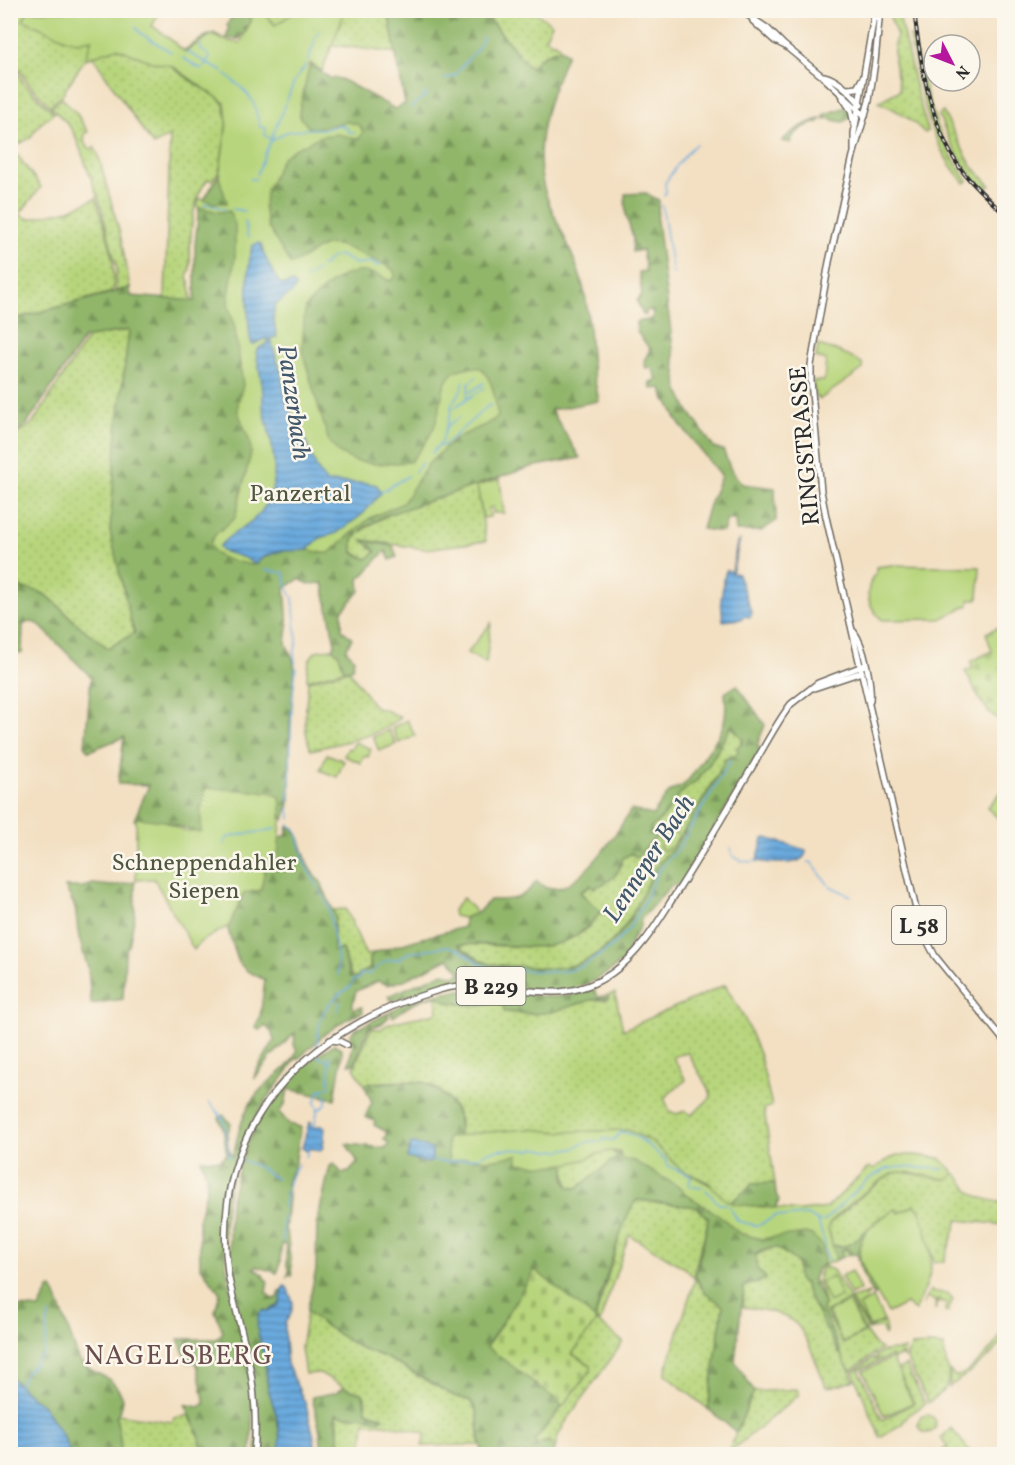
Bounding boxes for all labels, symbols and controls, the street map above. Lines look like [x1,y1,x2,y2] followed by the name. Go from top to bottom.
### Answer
[922,33,982,93] north arrow
[949,60,974,84] text: N
[267,342,319,462] water label: Panzerbach
[782,365,830,527] street label: RINGSTRASSE
[249,478,351,512] park label: Panzertal
[595,788,705,930] water label: Lenneper Bach
[112,847,297,909] park label: Schneppendahler Siepen
[892,906,946,944] road number: L 58
[456,967,526,1005] road number: B 229
[84,1338,274,1376] district label: NAGELSBERG

